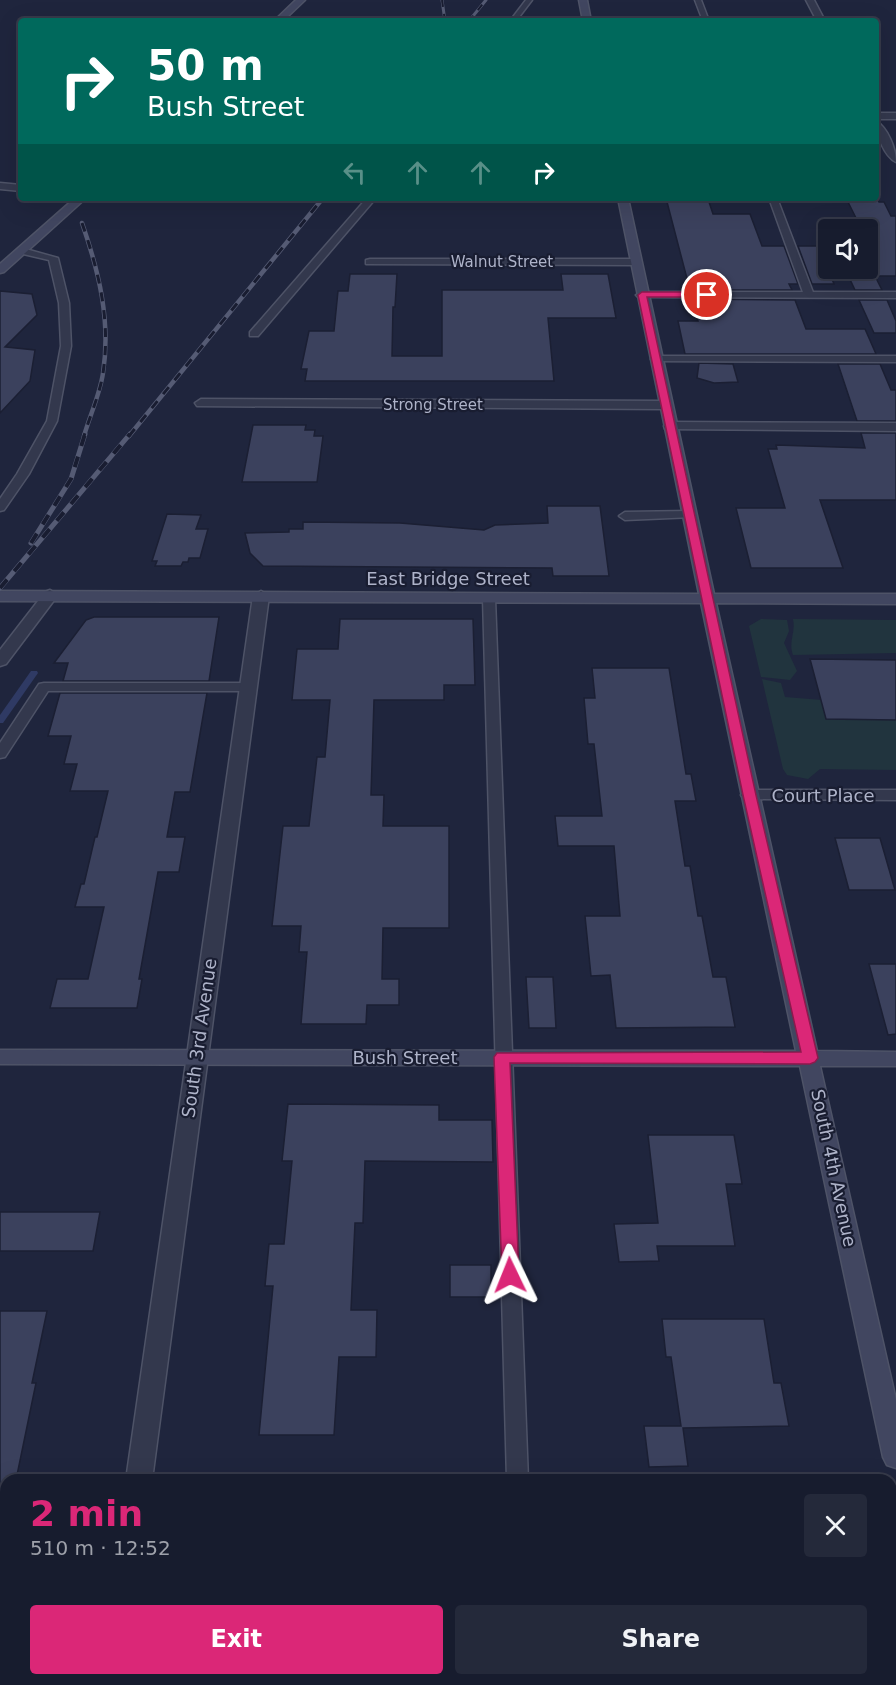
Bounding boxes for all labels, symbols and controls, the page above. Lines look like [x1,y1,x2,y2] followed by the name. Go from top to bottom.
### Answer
[147,41,264,90] text: 50 m
[48,42,126,120] icon: right
[147,91,304,122] text: Bush Street
[338,156,371,189] icon: left
[401,156,434,189] icon: ahead
[464,156,497,189] icon: ahead
[527,156,560,189] icon: right
[818,219,878,279] map controls
[818,219,878,279] button: sound
[451,253,553,271] street label: Walnut Street
[681,269,732,320] pin
[690,278,723,311] icon: arrive
[383,396,483,414] street label: Strong Street
[366,568,530,589] street label: East Bridge Street
[771,785,875,806] street label: Court Place
[177,957,221,1119] street label: South 3rd Avenue
[353,1047,457,1068] street label: Bush Street
[807,1087,861,1249] street label: South 4th Avenue
[478,1243,542,1307] position arrow
[30,1493,143,1534] text: 2 min
[804,1494,867,1557] button: close
[30,1536,171,1560] text: 510 m · 12:52
[30,1605,443,1674] button: Exit
[455,1605,867,1674] button: Share

